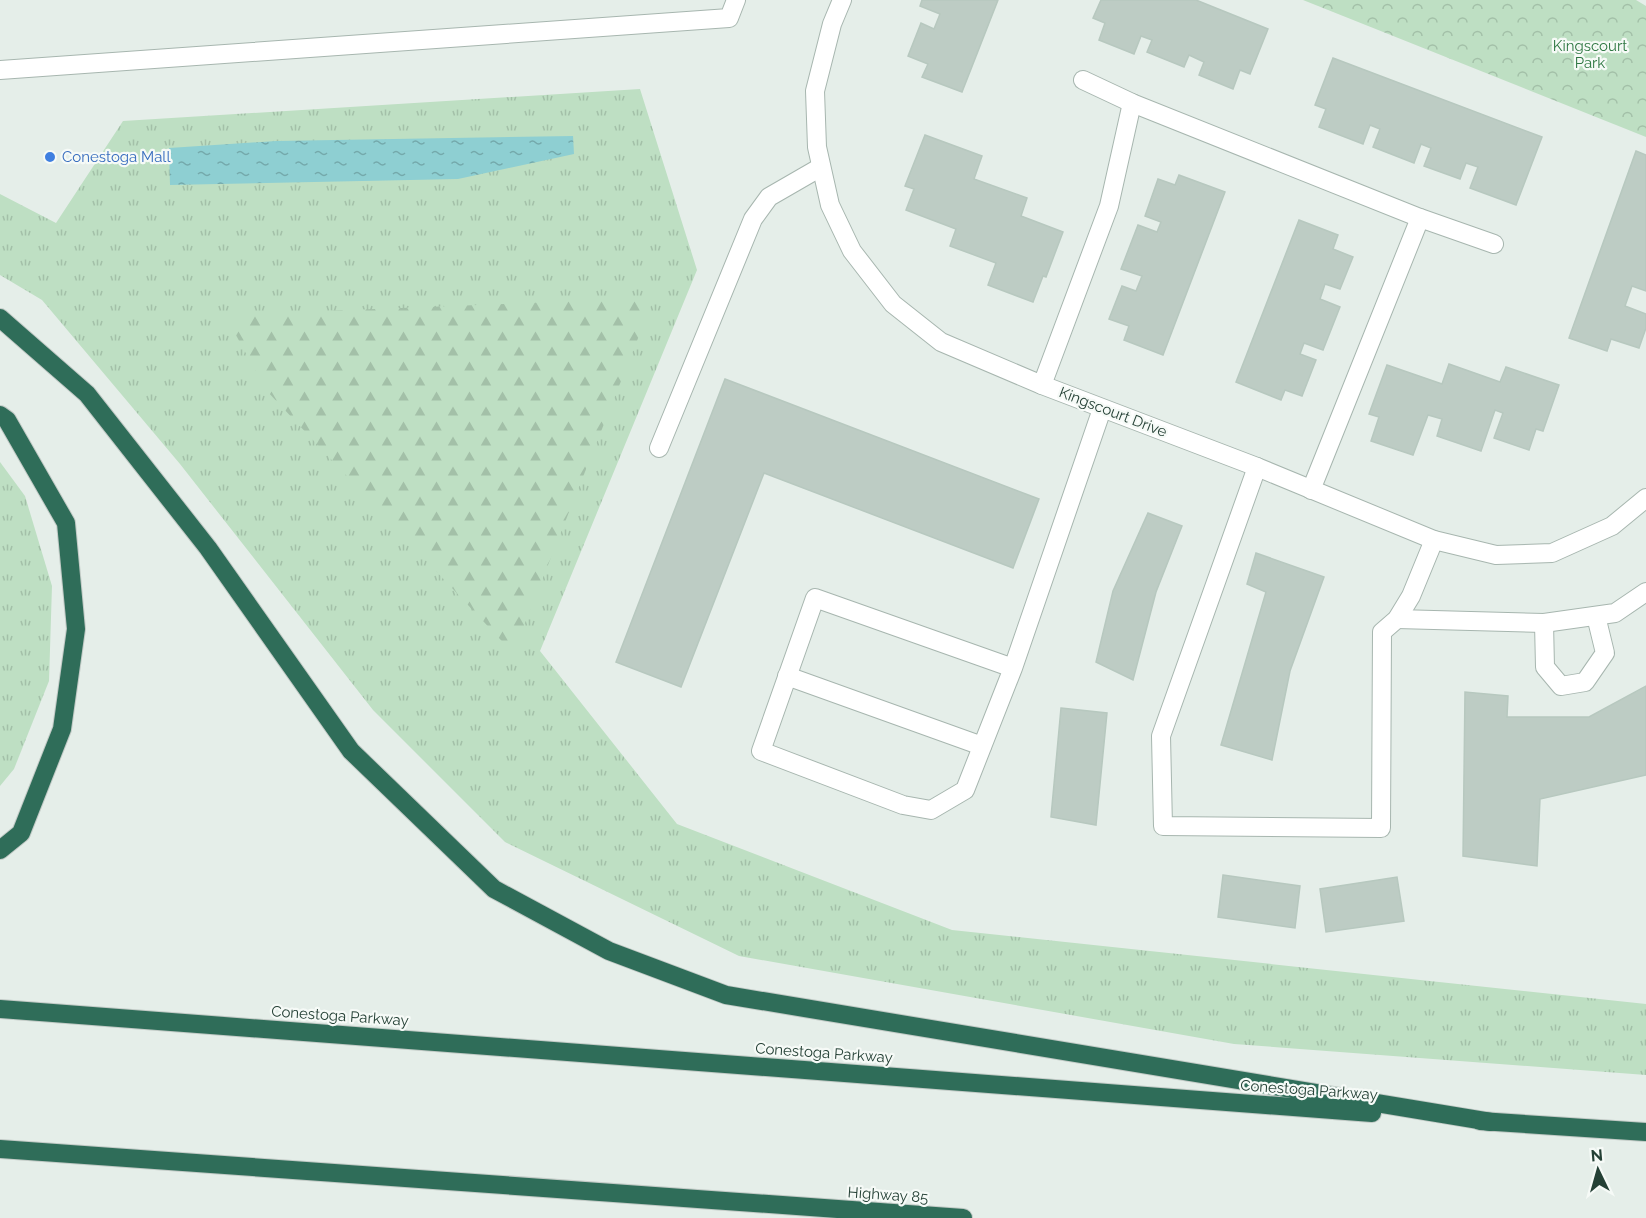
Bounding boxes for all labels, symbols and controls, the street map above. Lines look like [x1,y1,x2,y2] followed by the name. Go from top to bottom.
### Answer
[1553,37,1627,72] park label: Kingscourt Park
[62,148,171,166] place label: Conestoga Mall
[43,150,57,164] marker: Conestoga Mall
[1057,383,1170,441] street label: Kingscourt Drive
[271,1002,409,1030] street label: Conestoga Parkway
[755,1039,893,1067] street label: Conestoga Parkway
[1240,1076,1378,1104] street label: Conestoga Parkway
[1568,1140,1628,1200] north arrow
[1590,1146,1604,1166] text: N
[847,1183,929,1207] street label: Highway 85

